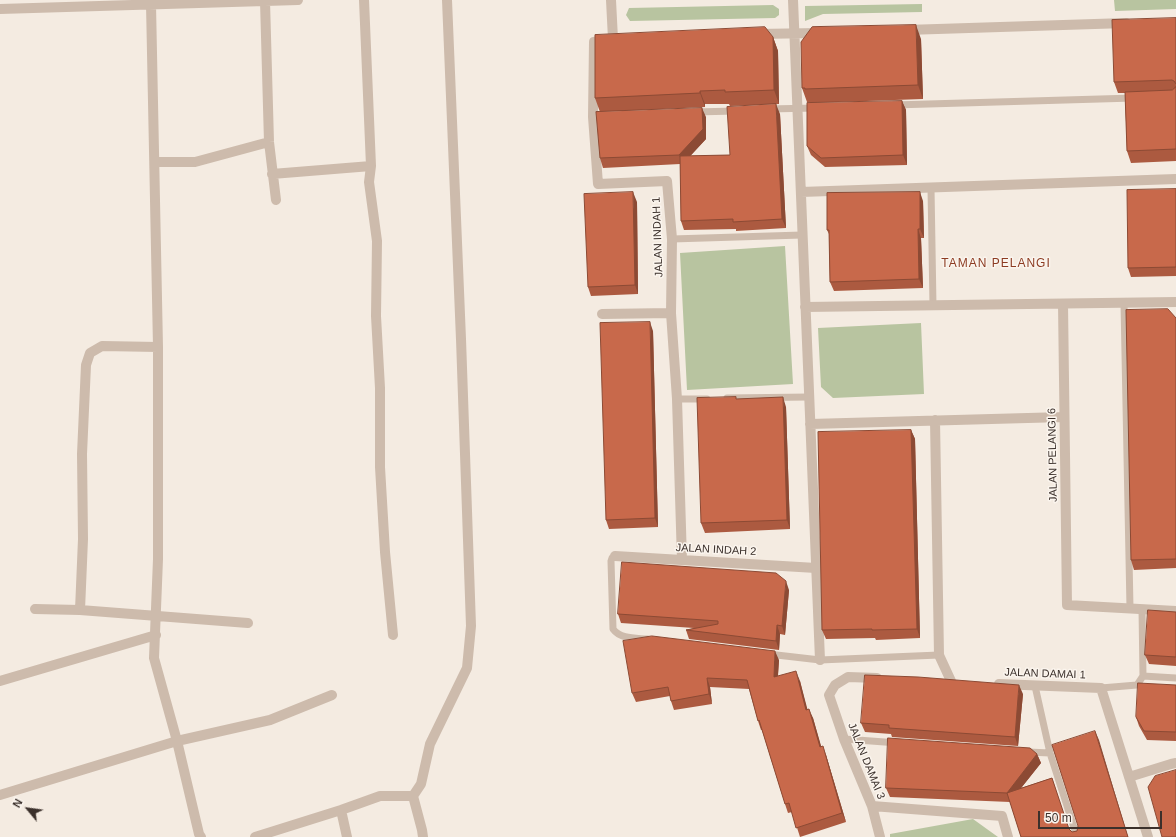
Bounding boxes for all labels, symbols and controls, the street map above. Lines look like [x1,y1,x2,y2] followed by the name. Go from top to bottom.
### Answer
[650,196,666,278] street label: JALAN INDAH 1
[941,257,1051,271] district label: TAMAN PELANGI
[1046,408,1060,502] street label: JALAN PELANGI 6
[675,541,757,559] street label: JALAN INDAH 2
[1004,666,1086,682] street label: JALAN DAMAI 1
[845,721,887,801] street label: JALAN DAMAI 3
[8,789,48,829] north arrow
[10,797,25,810] text: N
[1040,803,1164,829] scale bar
[1045,811,1072,825] text: 50 m

